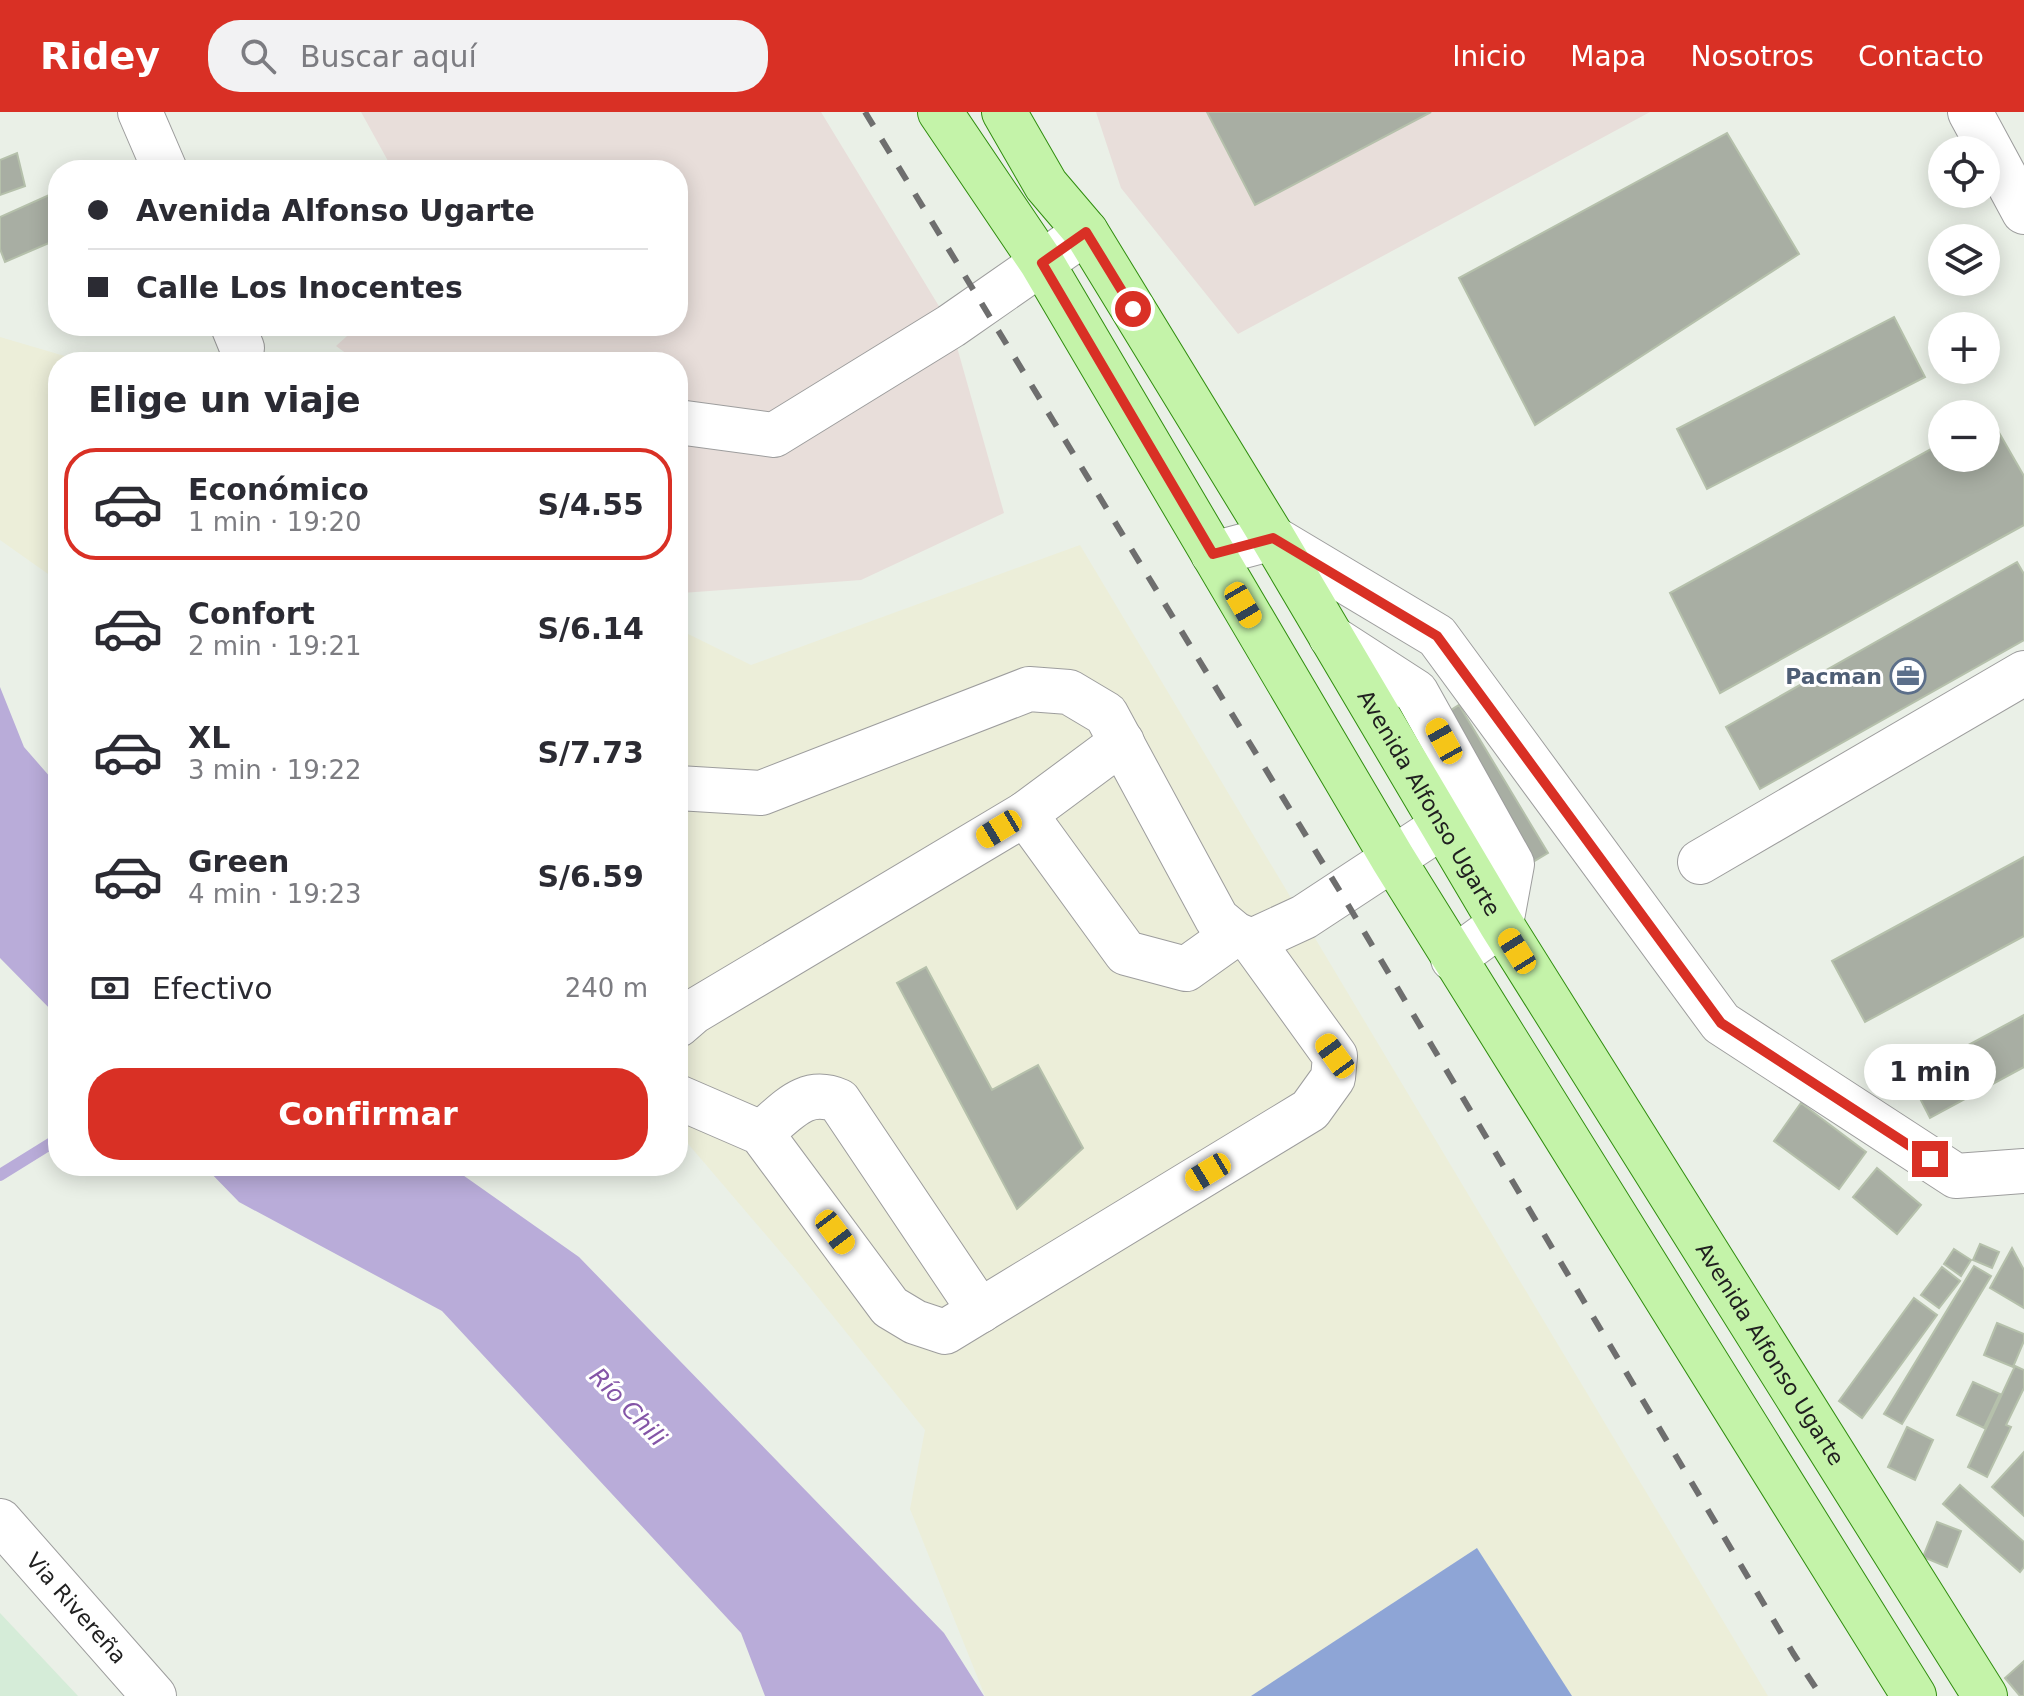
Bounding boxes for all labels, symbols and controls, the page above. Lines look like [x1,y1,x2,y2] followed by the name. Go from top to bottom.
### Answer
[208,20,768,92] search box
[40,34,160,78] text: Ridey
[236,34,280,78] icon: search
[300,39,477,74] text: Buscar aquí
[1452,40,1526,73] text: Inicio
[1570,40,1647,73] text: Mapa
[1691,40,1814,73] text: Nosotros
[1858,40,1984,73] text: Contacto
[1928,136,2000,472] map controls
[1928,136,2000,208] button: locate
[136,193,535,228] text: Avenida Alfonso Ugarte
[1928,224,2000,296] button: layers
[136,270,463,305] text: Calle Los Inocentes
[1115,291,1151,327] route start
[1928,312,2000,384] button: +
[88,379,361,420] text: Elige un viaje
[1928,400,2000,472] button: −
[92,468,164,540] icon: car
[188,472,369,507] text: Económico
[537,487,644,522] text: S/4.55
[188,507,362,537] text: 1 min · 19:20
[1221,578,1265,632] car
[92,592,164,664] icon: car
[188,596,315,631] text: Confort
[537,611,644,646] text: S/6.14
[188,631,362,661] text: 2 min · 19:21
[1889,657,1927,695] office icon: Pacman
[1785,664,1882,689] place label: Pacman
[1353,685,1506,920] street label: Avenida Alfonso Ugarte
[1422,714,1466,768] car
[92,716,164,788] icon: car
[188,720,230,755] text: XL
[537,735,644,770] text: S/7.73
[188,755,362,785] text: 3 min · 19:22
[972,806,1026,852] car
[92,840,164,912] icon: car
[188,844,289,879] text: Green
[537,859,644,894] text: S/6.59
[188,879,362,909] text: 4 min · 19:23
[1494,924,1540,978] car
[88,966,132,1010] icon: cash
[152,971,273,1006] text: Efectivo
[565,973,648,1003] text: 240 m
[1311,1030,1359,1082] car
[1864,1043,1996,1099] callout: 1 min
[1889,1057,1971,1087] text: 1 min
[88,1068,648,1160] button: Confirmar
[1912,1141,1948,1177] route end
[1181,1149,1235,1195] car
[811,1206,859,1258] car
[1691,1238,1849,1470] street label: Avenida Alfonso Ugarte
[584,1362,672,1452] water label: Río Chili
[21,1548,132,1668] street label: Via Rivereña

